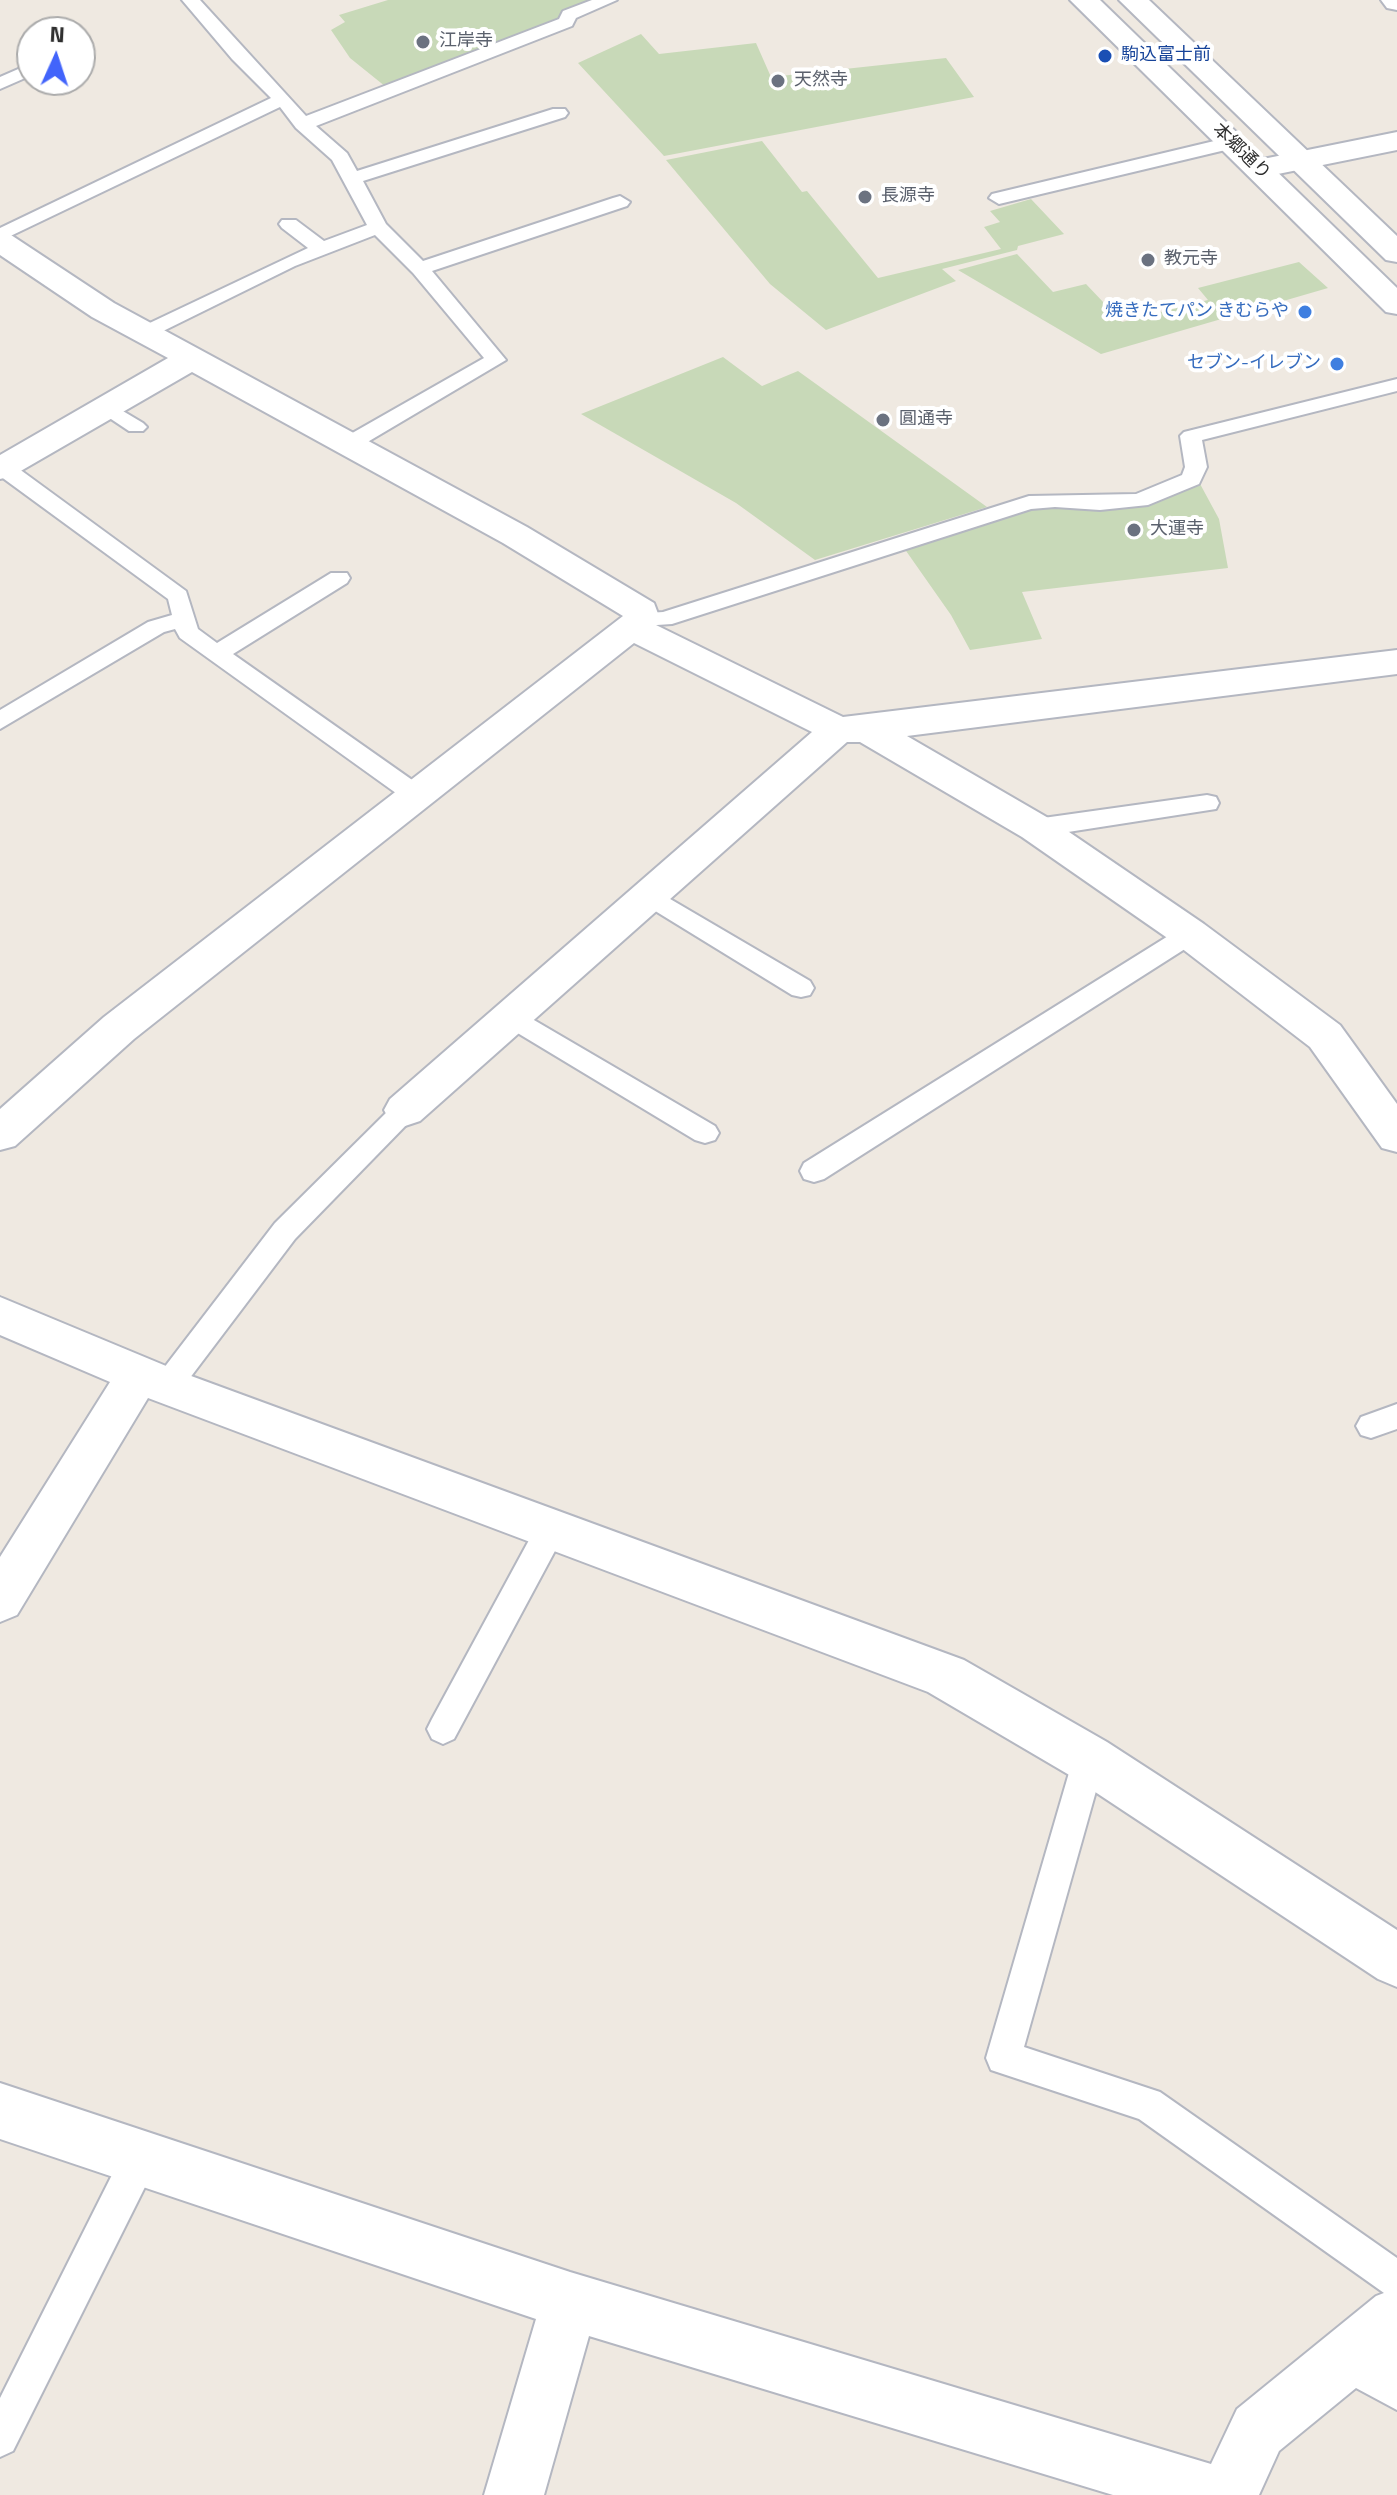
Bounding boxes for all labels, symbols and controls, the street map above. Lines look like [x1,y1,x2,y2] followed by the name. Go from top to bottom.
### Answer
[16,16,96,96] north arrow
[49,17,66,51] text: N
[439,31,493,53] place label: 江岸寺
[414,33,432,51] marker: 江岸寺
[1121,45,1211,67] place label: 駒込富士前
[1096,47,1114,65] marker: 駒込富士前
[794,70,848,92] place label: 天然寺
[769,72,787,90] marker: 天然寺
[1208,119,1274,185] street label: 本郷通り
[881,186,935,208] place label: 長源寺
[856,188,874,206] marker: 長源寺
[1164,249,1218,271] place label: 教元寺
[1139,251,1157,269] marker: 教元寺
[1105,301,1289,323] place label: 焼きたてパン きむらや
[1296,303,1314,321] marker: 焼きたてパン きむらや
[1187,353,1321,375] place label: セブン-イレブン
[1328,355,1346,373] marker: セブン-イレブン
[899,409,953,431] place label: 圓通寺
[874,411,892,429] marker: 圓通寺
[1150,519,1204,541] place label: 大運寺
[1125,521,1143,539] marker: 大運寺

